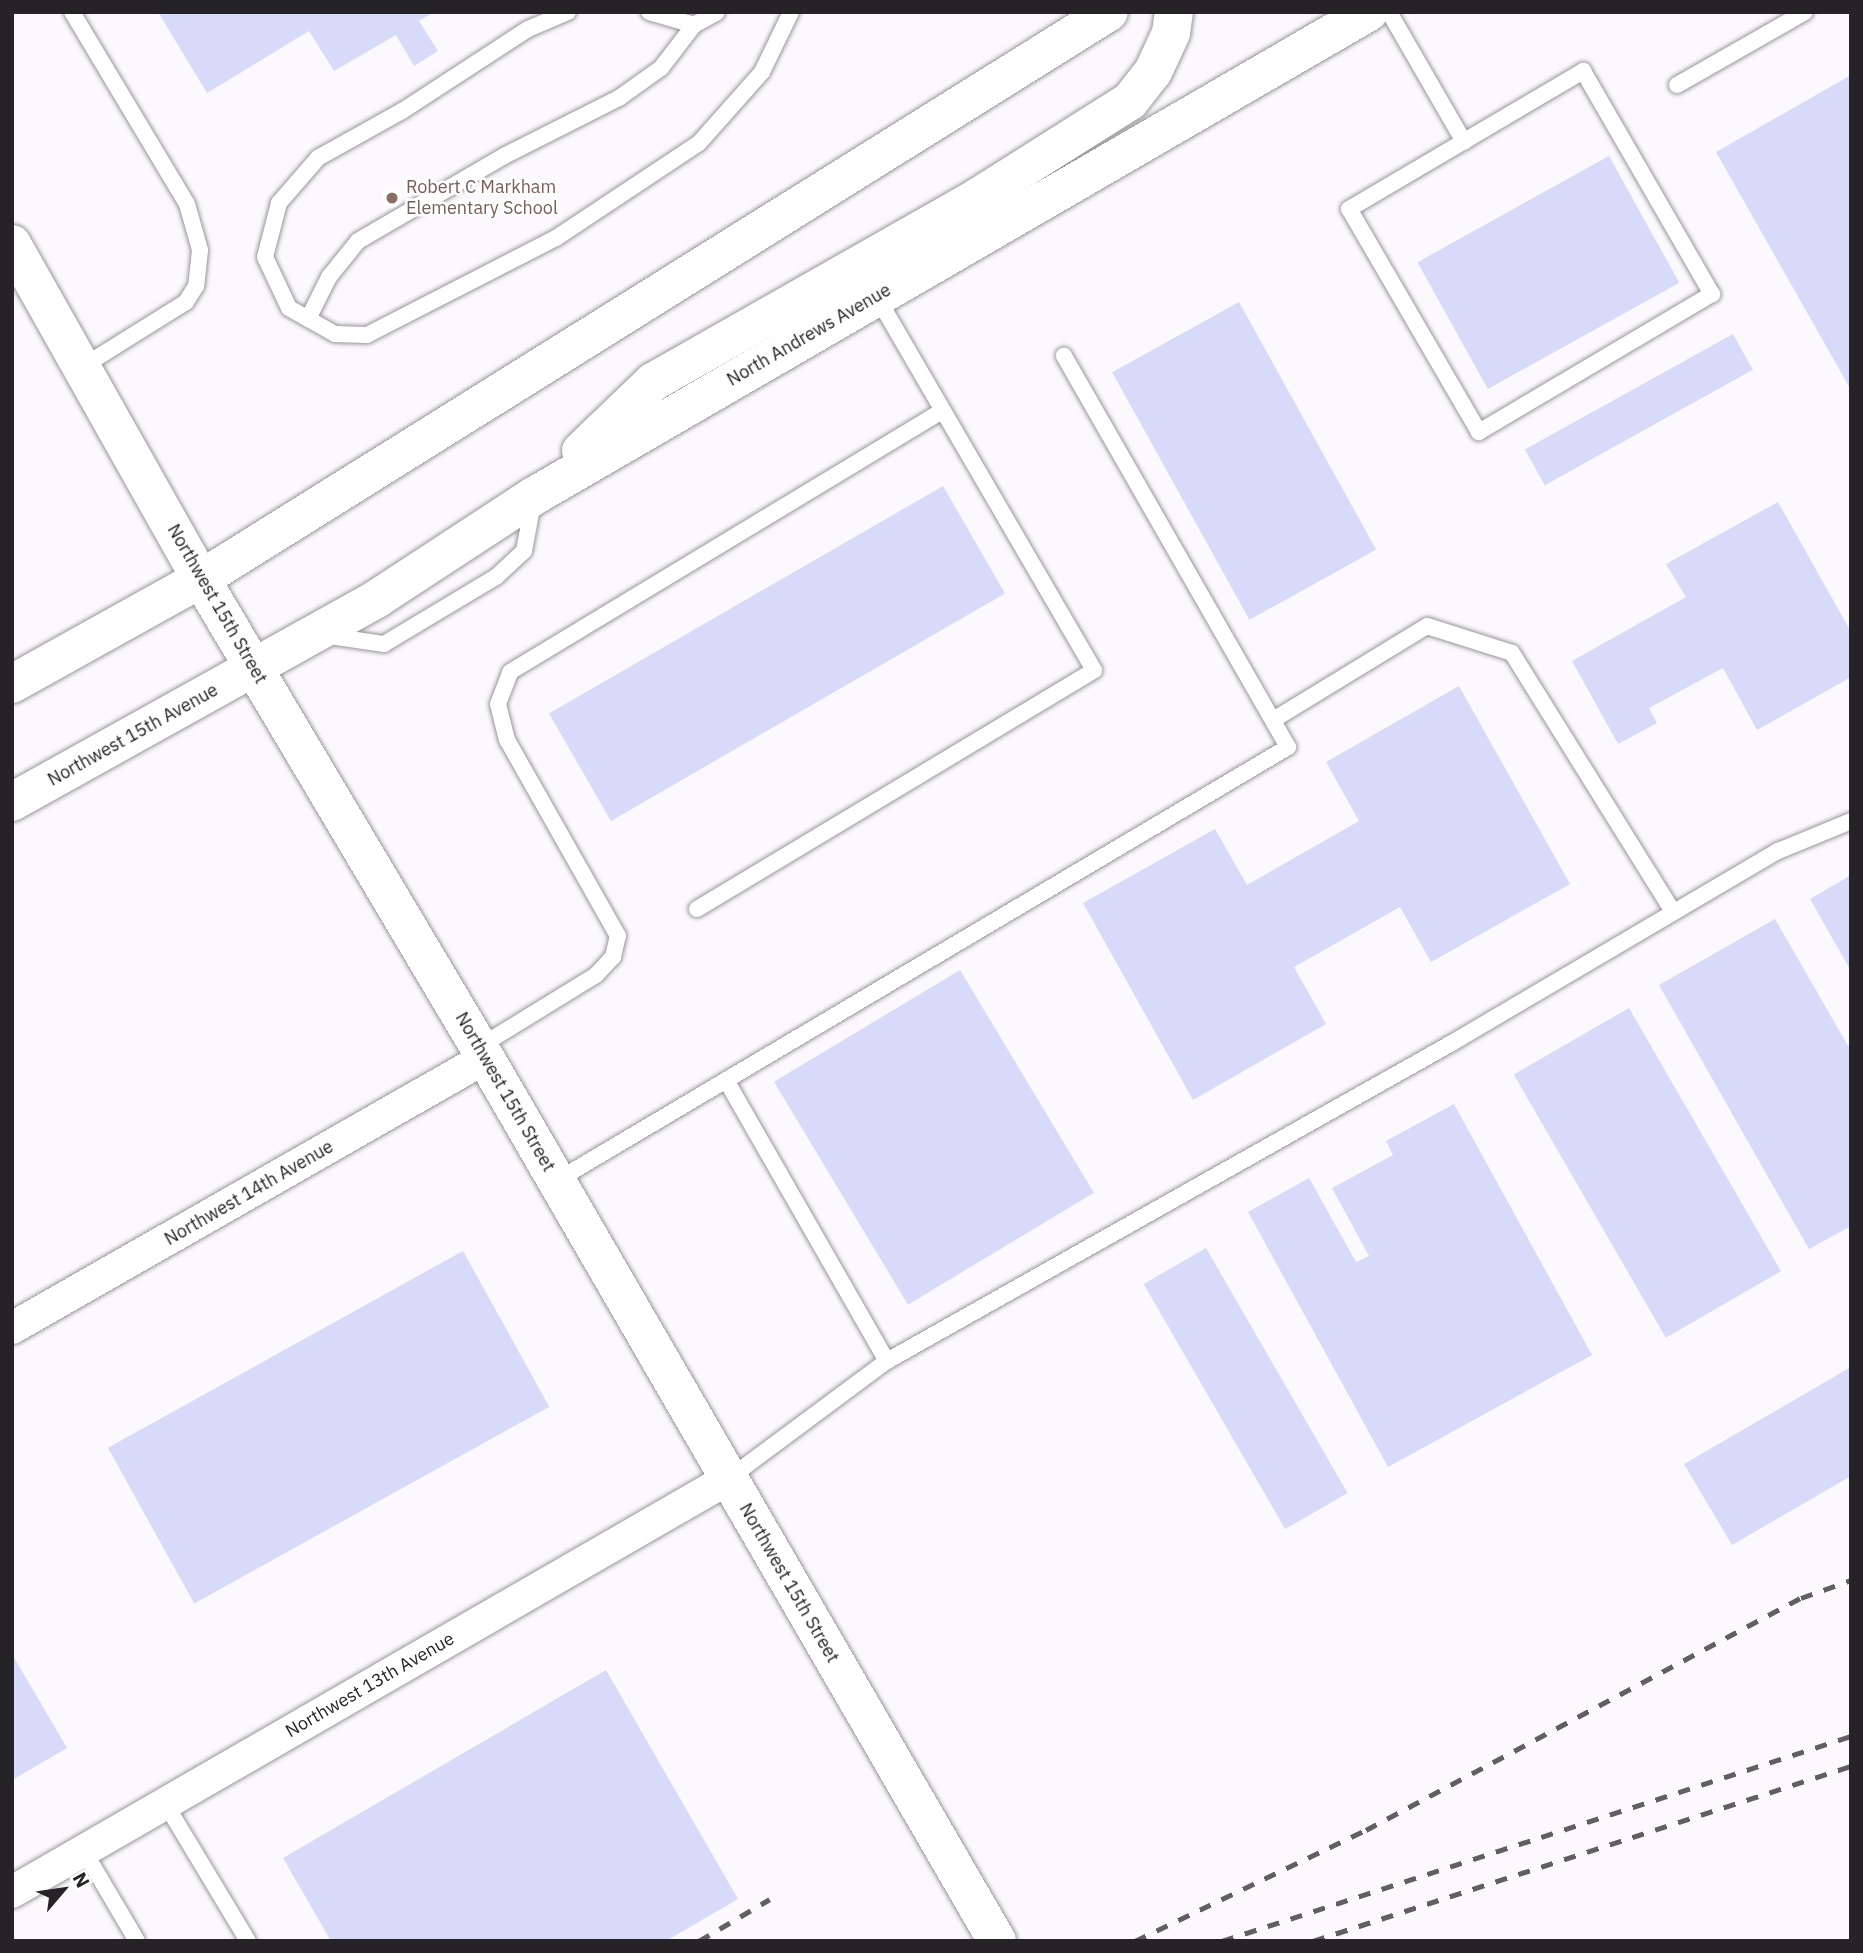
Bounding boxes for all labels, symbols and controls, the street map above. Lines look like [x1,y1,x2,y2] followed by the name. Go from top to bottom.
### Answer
[406,177,558,220] place label: Robert C Markham Elementary School
[384,190,400,206] marker: Robert C Markham Elementary School
[723,279,895,391] street label: North Andrews Avenue
[163,520,271,688] street label: Northwest 15th Street
[44,679,222,791] street label: Northwest 15th Avenue
[451,1008,559,1176] street label: Northwest 15th Street
[161,1136,337,1250] street label: Northwest 14th Avenue
[735,1499,843,1667] street label: Northwest 15th Street
[282,1628,458,1742] street label: Northwest 13th Avenue
[28,1855,98,1925] north arrow
[68,1868,95,1892] text: N

